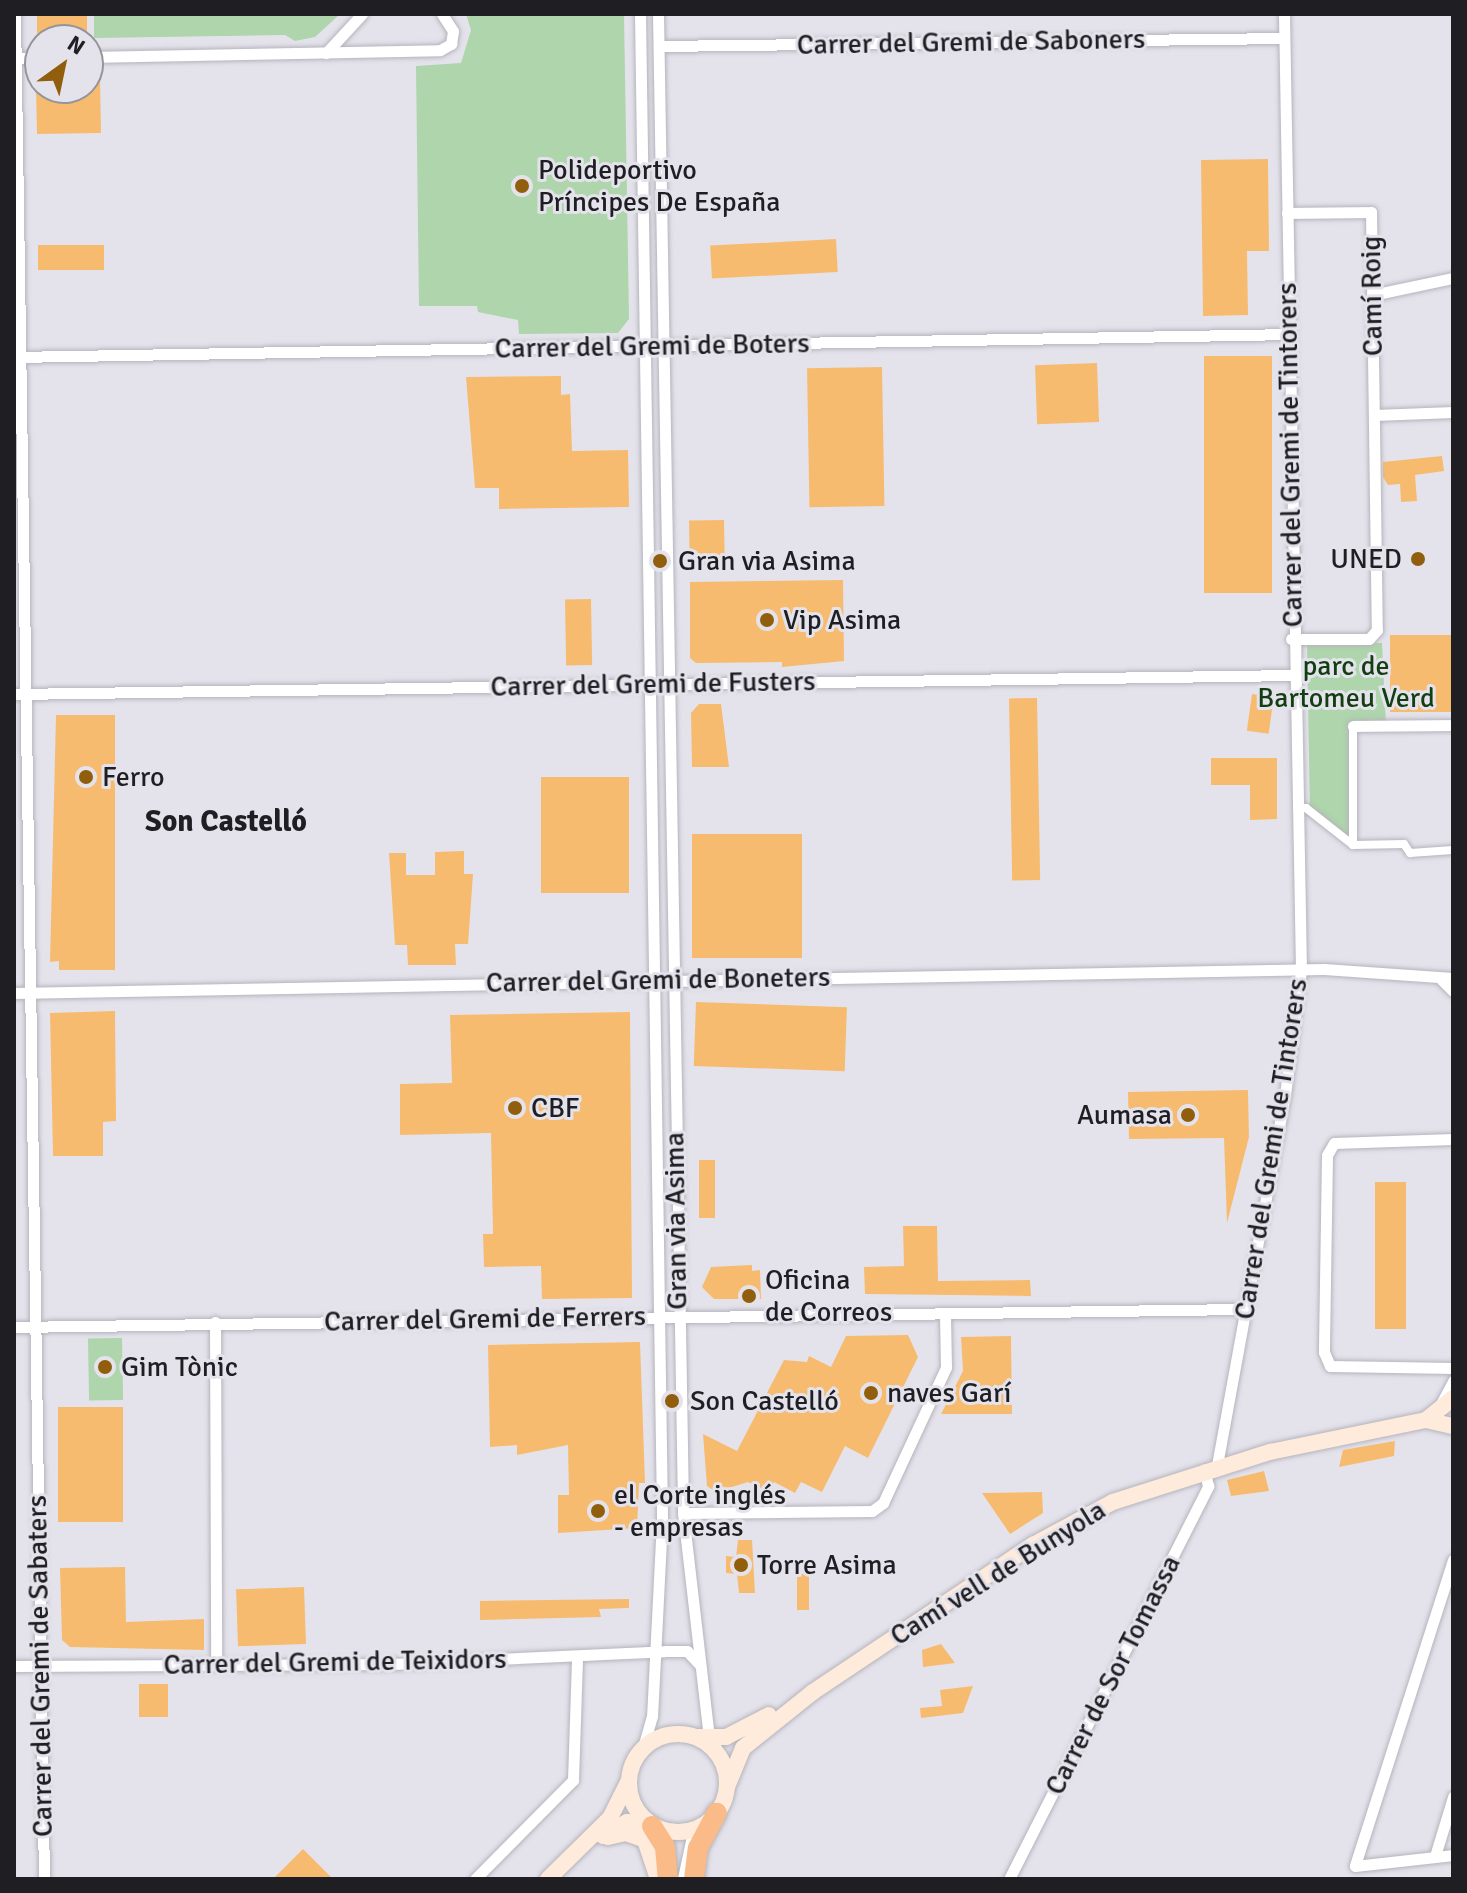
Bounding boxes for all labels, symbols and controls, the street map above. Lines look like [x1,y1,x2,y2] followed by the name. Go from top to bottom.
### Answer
[796,22,1146,62] street label: Carrer del Gremi de Saboners
[24,24,104,104] north arrow
[62,30,90,61] text: N
[538,153,780,219] place label: Polideportivo Príncipes De España
[513,177,531,195] marker: Polideportivo Príncipes De España
[1354,236,1390,356] street label: Camí Roig
[1270,282,1310,628] street label: Carrer del Gremi de Tintorers
[494,326,810,366] street label: Carrer del Gremi de Boters
[1330,542,1402,576] place label: UNED
[678,544,856,578] place label: Gran via Asima
[649,550,671,572] marker: Gran via Asima
[1409,550,1427,568] marker: UNED
[783,603,901,637] place label: Vip Asima
[758,611,776,629] marker: Vip Asima
[1257,649,1435,715] park label: parc de Bartomeu Verd
[490,664,816,704] street label: Carrer del Gremi de Fusters
[102,760,164,794] place label: Ferro
[77,768,95,786] marker: Ferro
[145,804,307,840] district label: Son Castelló
[486,960,830,1000] street label: Carrer del Gremi de Boneters
[1227,976,1315,1322] street label: Carrer del Gremi de Tintorers
[531,1091,579,1125] place label: CBF
[1077,1098,1172,1132] place label: Aumasa
[506,1099,524,1117] marker: CBF
[1179,1106,1197,1124] marker: Aumasa
[658,1132,694,1310] street label: Gran via Asima
[765,1263,892,1329] place label: Oficina de Correos
[740,1287,758,1305] marker: Oficina de Correos
[324,1299,646,1339] street label: Carrer del Gremi de Ferrers
[121,1350,238,1384] place label: Gim Tònic
[96,1358,114,1376] marker: Gim Tònic
[887,1376,1011,1410] place label: naves Garí
[690,1384,839,1418] place label: Son Castelló
[862,1384,880,1402] marker: naves Garí
[661,1390,683,1412] marker: Son Castelló
[614,1478,786,1544] place label: el Corte inglés - empresas
[884,1493,1112,1653] street label: Camí vell de Bunyola
[20,1495,60,1837] street label: Carrer del Gremi de Sabaters
[589,1502,607,1520] marker: el Corte inglés - empresas
[757,1548,897,1582] place label: Torre Asima
[1038,1550,1188,1800] street label: Carrer de Sor Tomassa
[732,1556,750,1574] marker: Torre Asima
[163,1642,507,1682] street label: Carrer del Gremi de Teixidors

